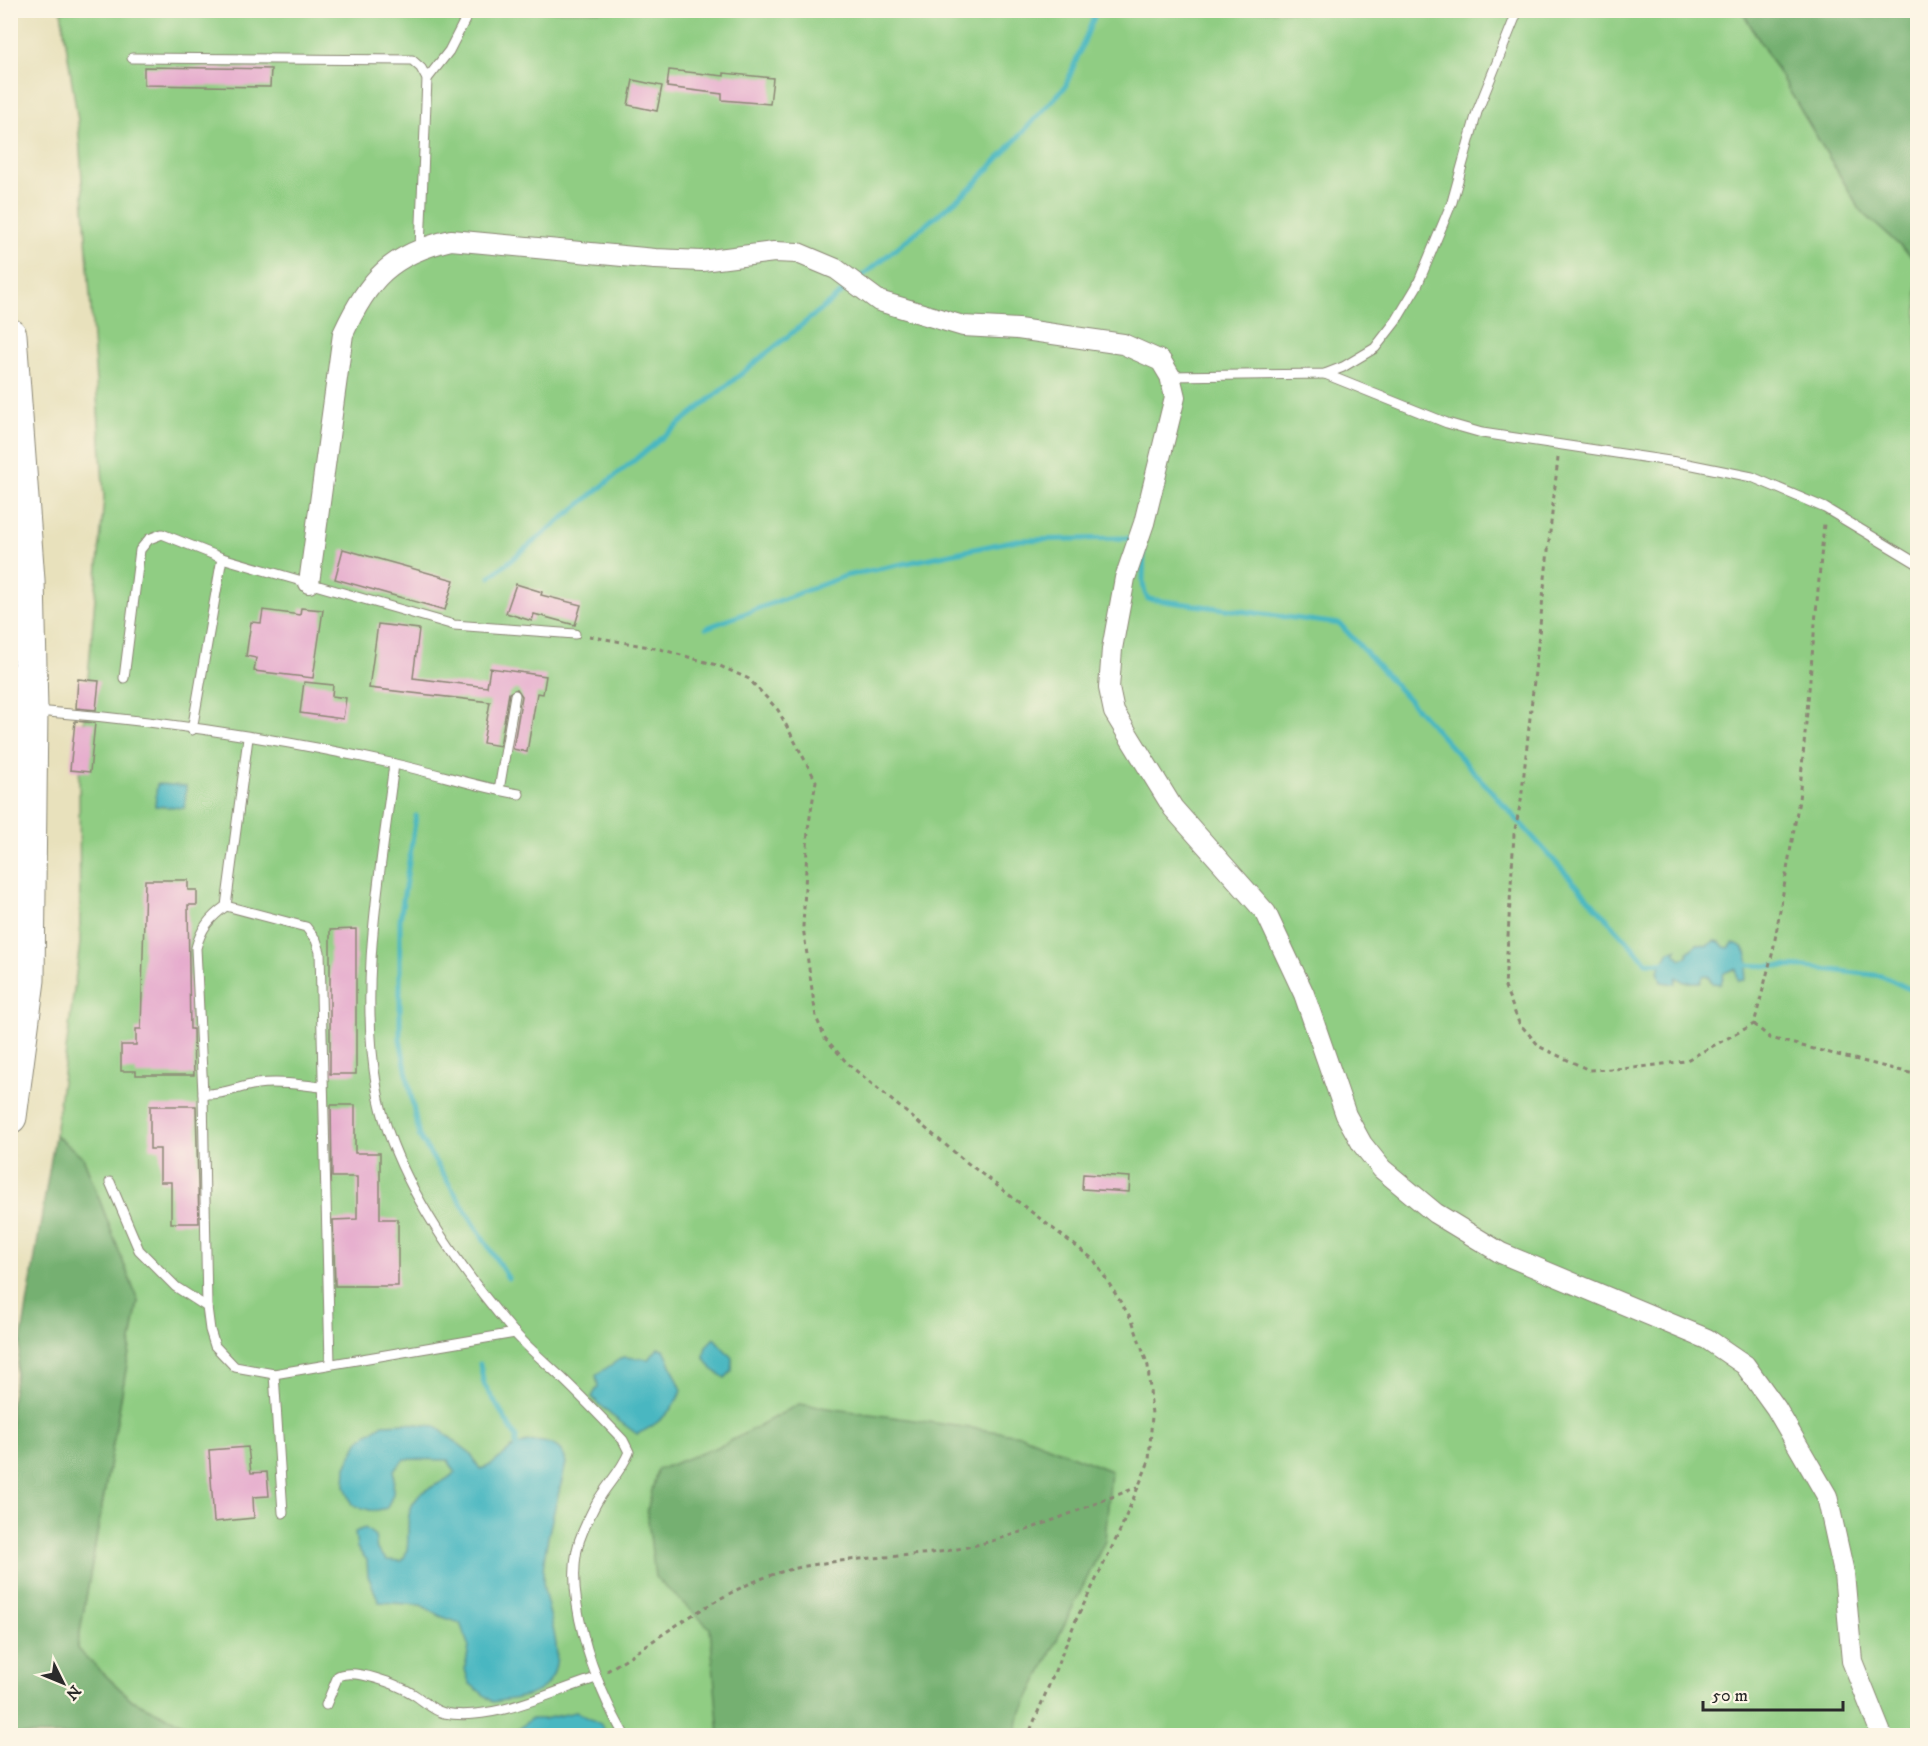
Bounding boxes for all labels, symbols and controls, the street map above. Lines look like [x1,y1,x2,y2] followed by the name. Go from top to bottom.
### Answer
[33,1653,93,1713] north arrow
[1703,1674,1842,1712] scale bar
[61,1681,85,1704] text: N
[1712,1685,1748,1707] text: 50 m

